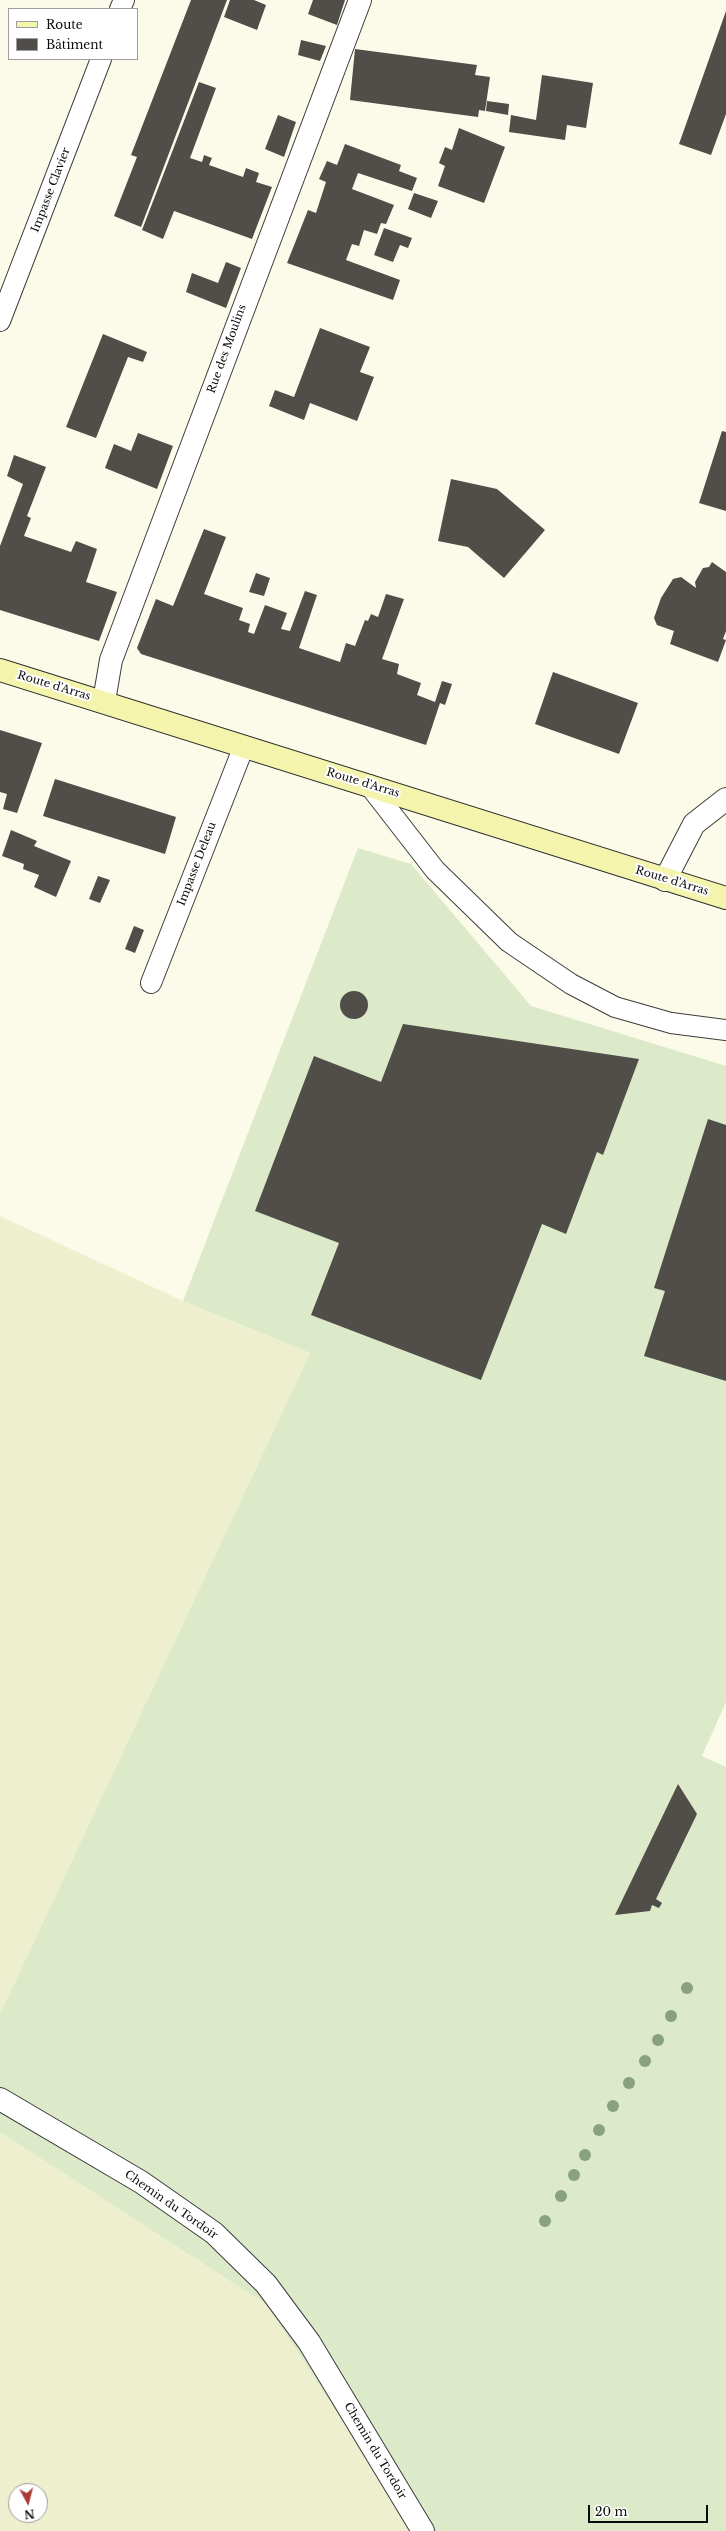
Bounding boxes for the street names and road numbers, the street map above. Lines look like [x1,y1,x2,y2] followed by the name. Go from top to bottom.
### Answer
[29,146,73,234] street label: Impasse Clavier
[205,303,249,395] street label: Rue des Moulins
[16,669,92,703] street label: Route d'Arras
[325,766,401,800] street label: Route d'Arras
[175,820,219,908] street label: Impasse Deleau
[634,864,710,898] street label: Route d'Arras
[122,2168,220,2242] street label: Chemin du Tordoir
[341,2400,409,2502] street label: Chemin du Tordoir

